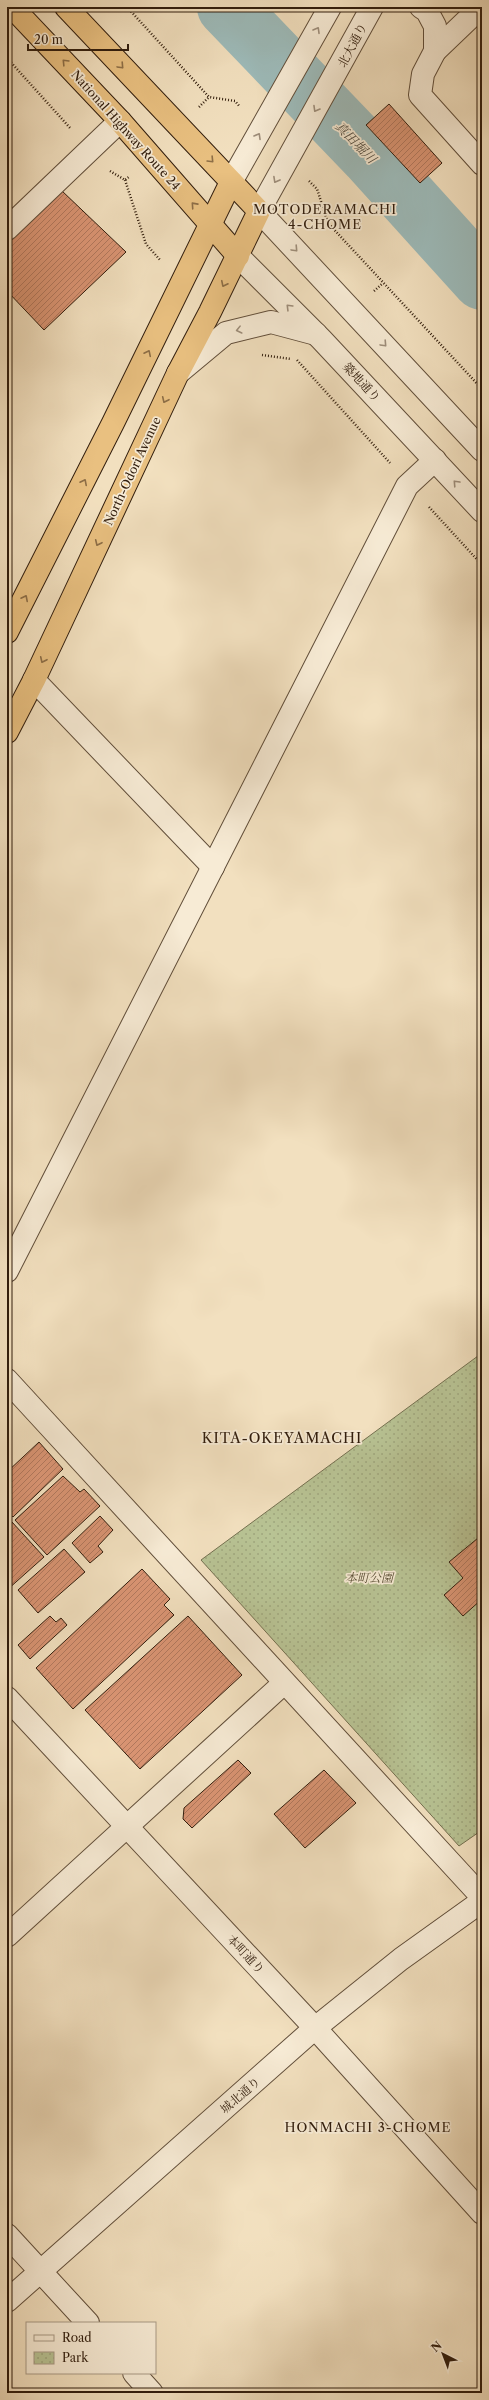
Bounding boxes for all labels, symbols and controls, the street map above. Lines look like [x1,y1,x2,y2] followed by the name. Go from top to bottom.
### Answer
[334,20,370,70] street label: 北大通り
[28,26,128,52] scale bar
[312,27,319,34] one-way arrow
[34,32,63,47] text: 20 m
[62,59,69,67] one-way arrow
[116,61,124,69] one-way arrow
[68,67,184,193] street label: National Highway Route 24
[314,105,321,112] one-way arrow
[332,118,381,168] water label: 真田堀川
[253,133,260,140] one-way arrow
[206,156,213,163] one-way arrow
[273,176,280,183] one-way arrow
[253,201,397,232] district label: MOTODERAMACHI 4-CHOME
[192,203,199,210] one-way arrow
[291,244,298,252] one-way arrow
[221,279,229,287] one-way arrow
[286,304,294,312] one-way arrow
[236,325,243,334] one-way arrow
[379,339,387,347] one-way arrow
[143,350,151,357] one-way arrow
[340,359,384,405] street label: 築地通り
[162,395,170,403] one-way arrow
[100,414,164,528] street label: North-Odori Avenue
[79,479,86,486] one-way arrow
[453,480,460,488] one-way arrow
[95,538,103,546] one-way arrow
[20,594,28,602] one-way arrow
[40,656,48,664] one-way arrow
[202,1429,362,1447] district label: KITA-OKEYAMACHI
[345,1570,395,1585] park label: 本町公園
[224,1931,268,1977] street label: 本町通り
[217,2074,263,2116] street label: 城北通り
[284,2119,452,2135] district label: HONMACHI 3-CHOME
[26,2322,156,2374] legend
[62,2330,92,2345] text: Road
[423,2334,463,2374] north arrow
[428,2338,445,2355] text: N
[62,2350,89,2365] text: Park

